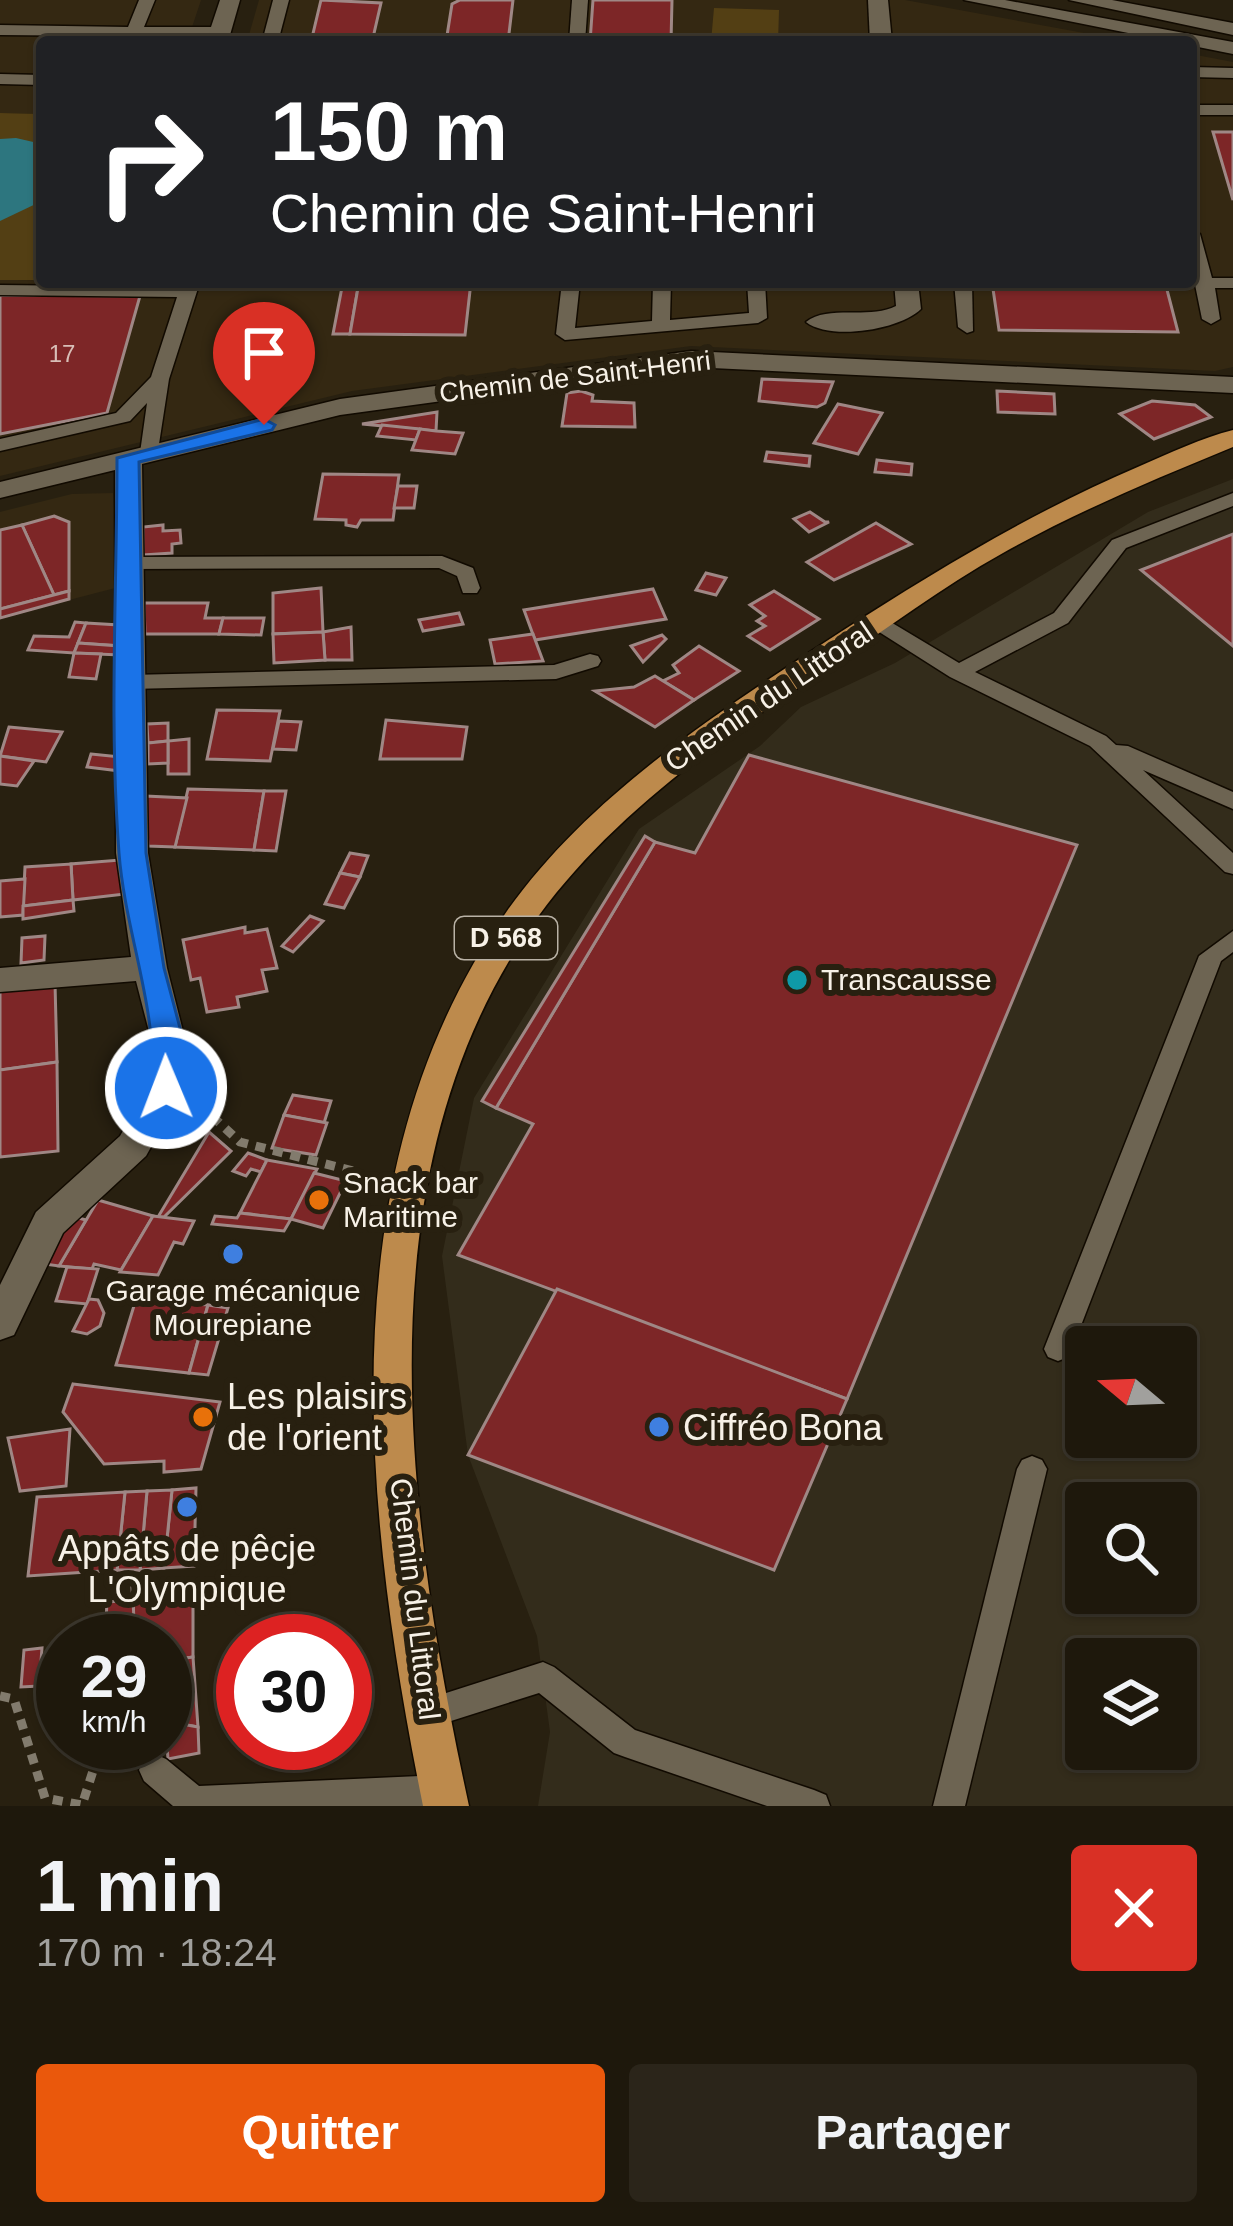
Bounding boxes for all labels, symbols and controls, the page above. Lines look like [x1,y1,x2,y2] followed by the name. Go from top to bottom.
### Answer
[72,84,228,240] icon: right
[270,84,508,178] text: 150 m
[270,183,816,243] text: Chemin de Saint-Henri
[213,302,315,425] pin
[231,320,297,386] icon: arrive
[49,340,75,367] house number: 17
[438,345,712,409] street label: Chemin de Saint-Henri
[659,615,879,778] street label: Chemin du Littoral
[455,917,557,959] road number: D 568
[821,963,992,996] place label: Transcausse
[784,967,810,993] marker: Transcausse
[103,1025,229,1151] position arrow
[343,1166,478,1233] place label: Snack bar Maritime
[306,1187,332,1213] marker: Snack bar Maritime
[220,1241,246,1267] marker: Garage mécanique Mourepiane
[105,1274,361,1341] place label: Garage mécanique Mourepiane
[1065,1326,1197,1458] north arrow
[1065,1326,1197,1770] map controls
[227,1376,407,1458] place label: Les plaisirs de l'orient
[190,1404,216,1430] marker: Les plaisirs de l'orient
[683,1407,883,1448] place label: Ciffréo Bona
[646,1414,672,1440] marker: Ciffréo Bona
[384,1476,447,1722] street label: Chemin du Littoral
[1065,1482,1197,1614] button: search
[174,1494,200,1520] marker: Appâts de pêcje L'Olympique
[58,1528,316,1610] place label: Appâts de pêcje L'Olympique
[216,1614,372,1770] speed limit sign: 30
[1065,1638,1197,1770] button: layers
[81,1643,147,1710] text: 29
[81,1705,147,1738] text: km/h
[1071,1845,1197,1971] button: close
[36,1846,224,1926] text: 1 min
[36,1931,277,1974] text: 170 m · 18:24
[36,2064,605,2202] button: Quitter
[629,2064,1197,2202] button: Partager

